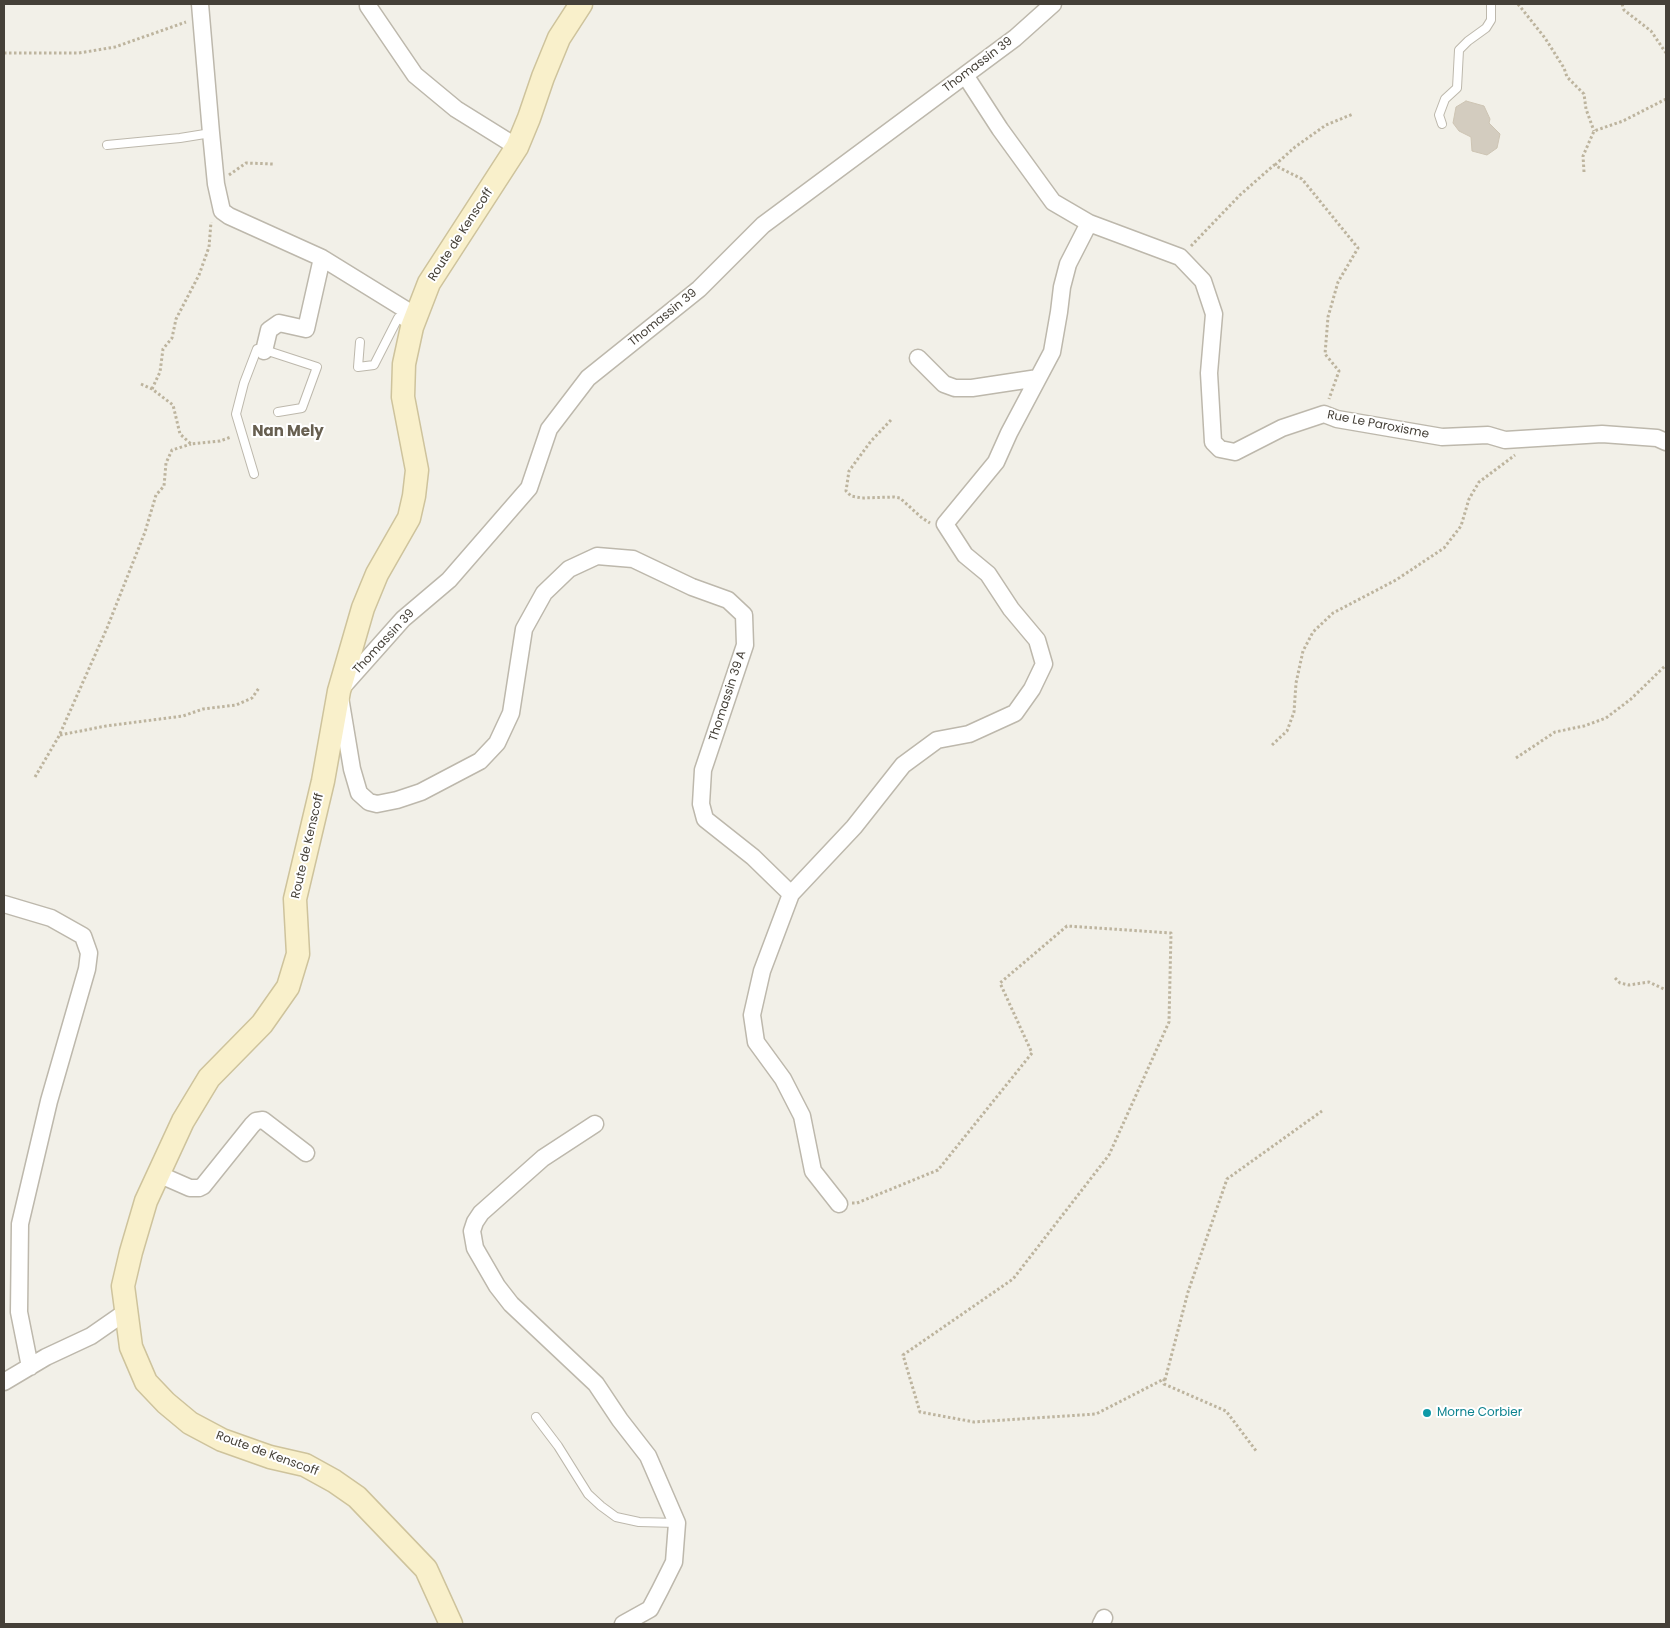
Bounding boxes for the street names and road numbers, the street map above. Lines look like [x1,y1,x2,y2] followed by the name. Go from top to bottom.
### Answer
[940,34,1016,96] street label: Thomassin 39
[426,186,496,284] street label: Route de Kenscoff
[626,286,700,350] street label: Thomassin 39
[1326,408,1430,442] street label: Rue Le Paroxisme
[350,607,418,677] street label: Thomassin 39
[707,649,749,743] street label: Thomassin 39 A
[289,792,327,900] street label: Route de Kenscoff
[214,1429,320,1479] street label: Route de Kenscoff

